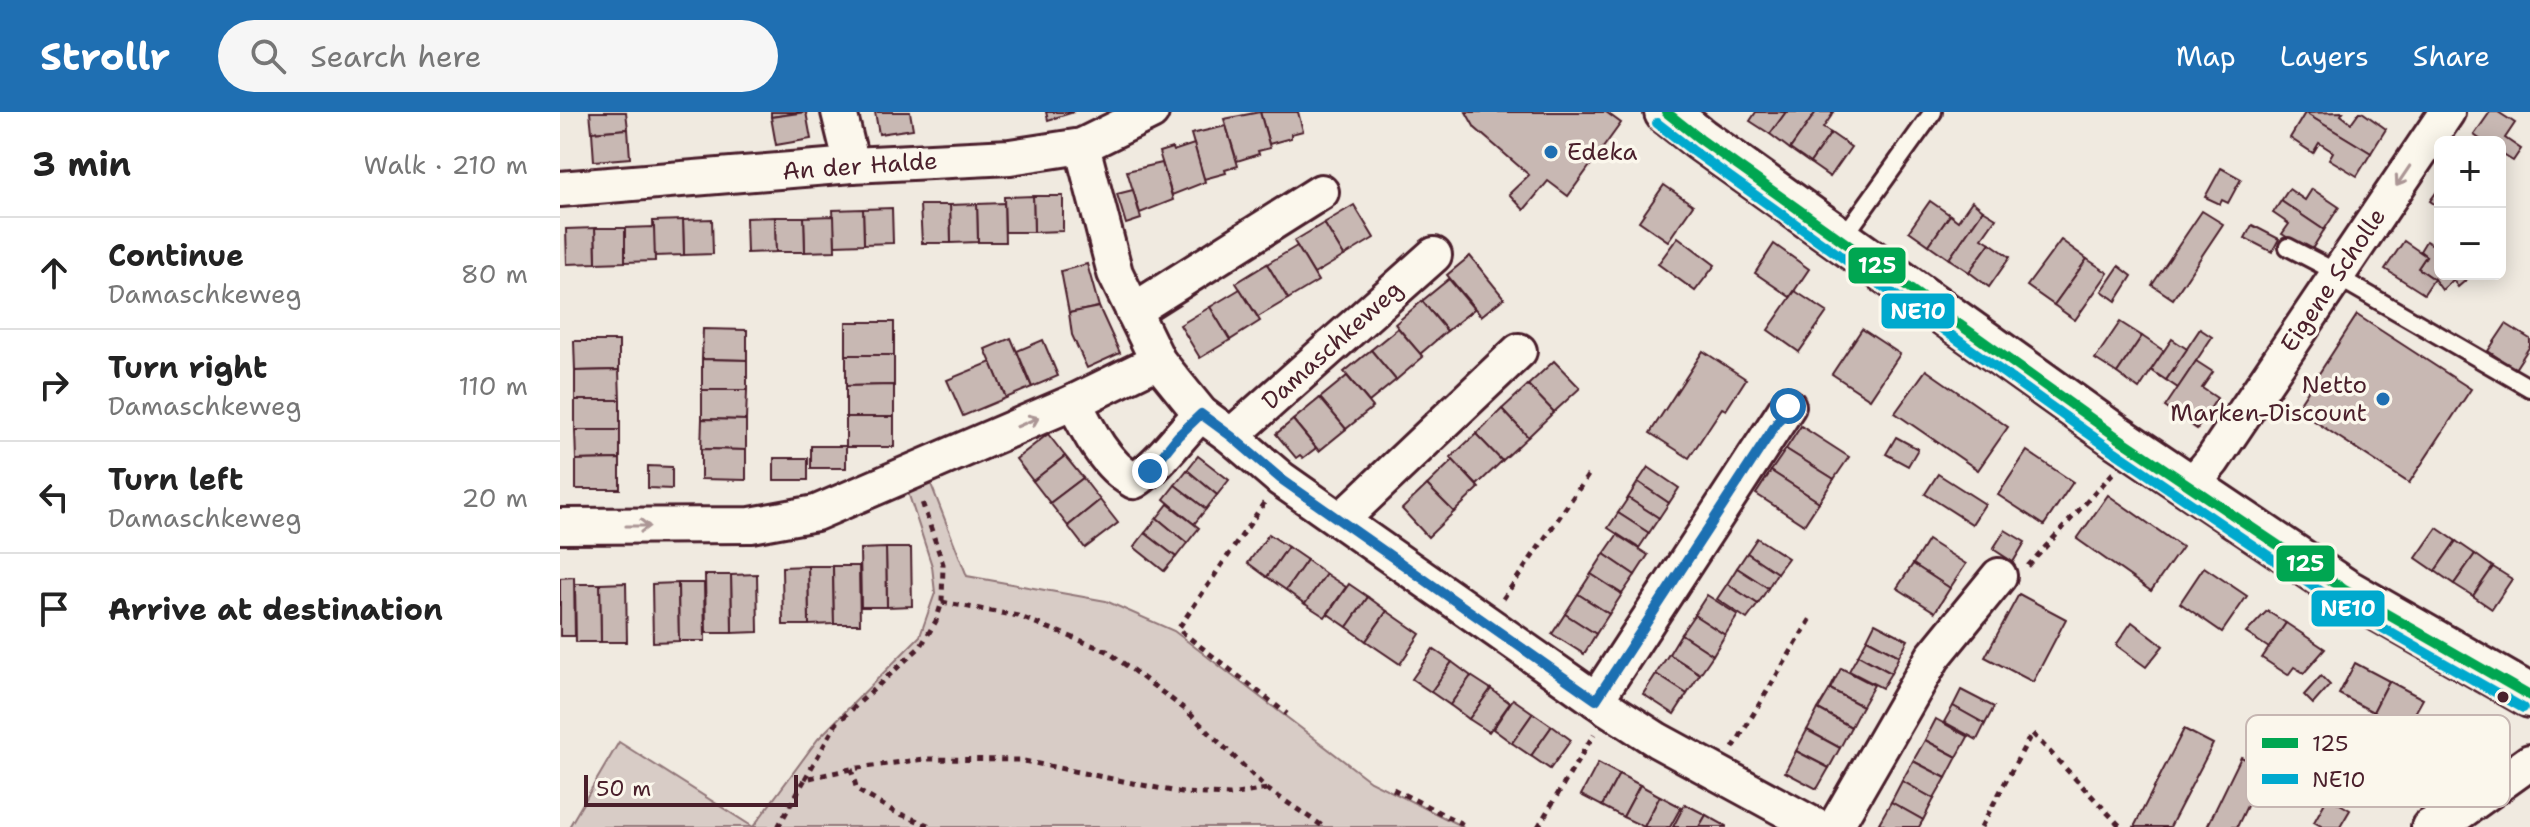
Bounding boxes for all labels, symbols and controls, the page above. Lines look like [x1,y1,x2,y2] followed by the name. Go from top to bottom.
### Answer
[218,20,778,92] search box
[40,31,170,82] text: Strollr
[246,34,290,78] icon: search
[310,36,482,77] text: Search here
[2176,37,2236,75] text: Map
[2280,37,2369,75] text: Layers
[2413,37,2490,75] text: Share
[1567,136,1638,168] place label: Edeka
[2434,136,2506,280] map controls
[2434,136,2506,208] button: +
[32,141,131,187] text: 3 min
[1542,143,1560,161] marker: Edeka
[781,145,939,187] street label: An der Halde
[364,147,528,182] text: Walk · 210 m
[2395,165,2412,187] one-way arrow
[2273,202,2393,358] street label: Eigene Scholle
[2434,208,2506,280] button: −
[108,235,244,276] text: Continue
[1847,246,1907,285] line badge: 125
[32,251,76,295] icon: ahead
[1858,251,1896,280] text: 125
[461,256,528,291] text: 80 m
[1255,273,1409,417] street label: Damaschkeweg
[108,276,301,311] text: Damaschkeweg
[1880,292,1956,330] line badge: NE10
[1890,297,1946,326] text: NE10
[108,347,267,388] text: Turn right
[32,363,76,407] icon: right
[458,368,528,403] text: 110 m
[2170,369,2367,429] place label: Netto Marken-Discount
[108,388,301,423] text: Damaschkeweg
[1770,388,1806,424] route start
[2374,390,2392,408] marker: Netto Marken-Discount
[1015,413,1040,428] one-way arrow
[1132,453,1168,489] route end
[108,459,243,500] text: Turn left
[32,475,76,519] icon: left
[461,480,528,515] text: 20 m
[108,500,301,535] text: Damaschkeweg
[624,518,651,533] one-way arrow
[2275,544,2336,583] line badge: 125
[2286,549,2324,578] text: 125
[32,587,76,631] icon: arrive
[108,589,443,630] text: Arrive at destination
[2310,589,2386,628] line badge: NE10
[2320,594,2376,623] text: NE10
[2495,689,2511,705] unlabelled marker
[2246,715,2510,807] legend
[2312,729,2349,758] text: 125
[2312,765,2366,794] text: NE10
[584,771,798,807] scale bar
[596,774,651,803] text: 50 m

